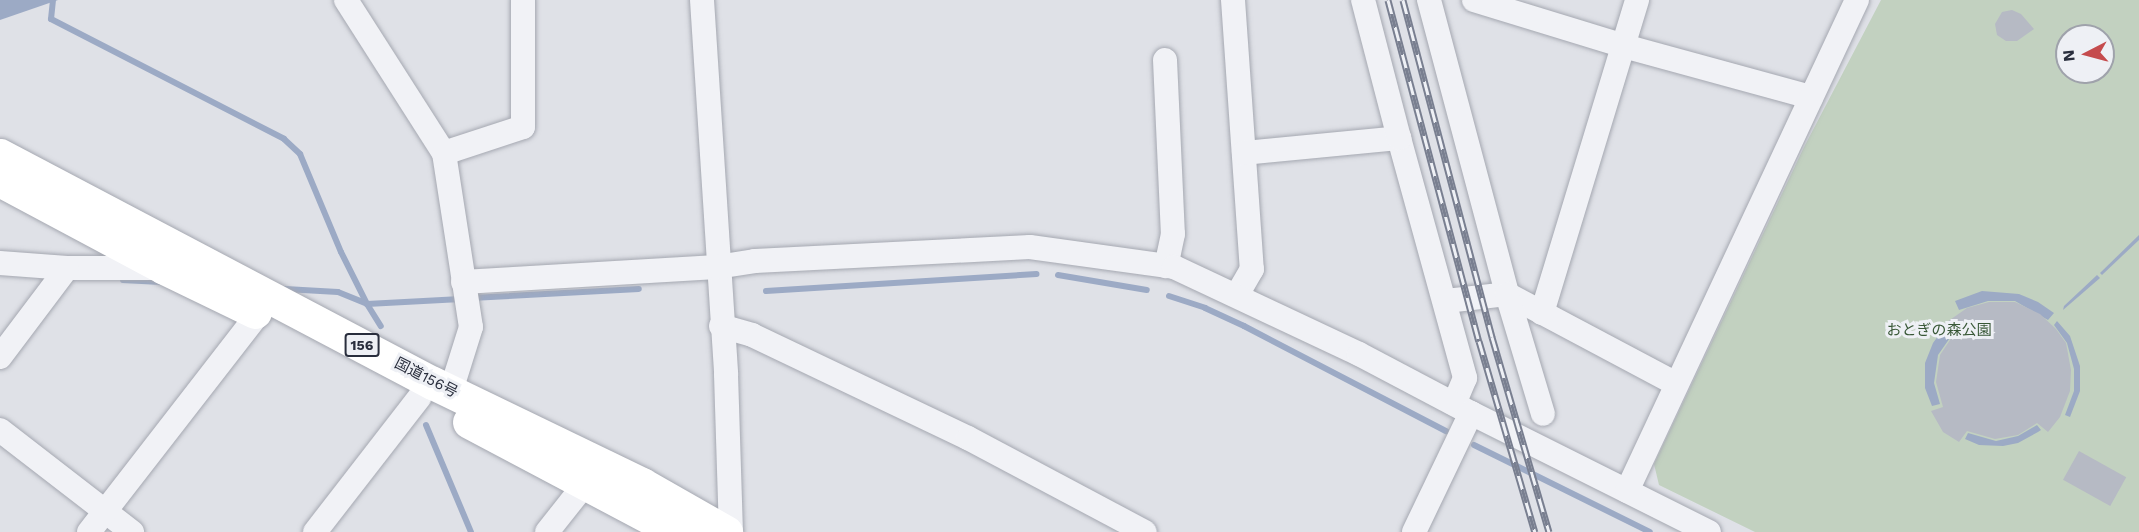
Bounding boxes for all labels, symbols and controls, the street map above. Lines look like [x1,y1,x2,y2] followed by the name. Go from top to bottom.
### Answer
[2055,24,2115,84] north arrow
[2059,49,2079,63] text: N
[1887,322,1991,340] park label: おとぎの森公園
[344,334,380,356] road number: 156
[391,354,461,402] street label: 国道156号

